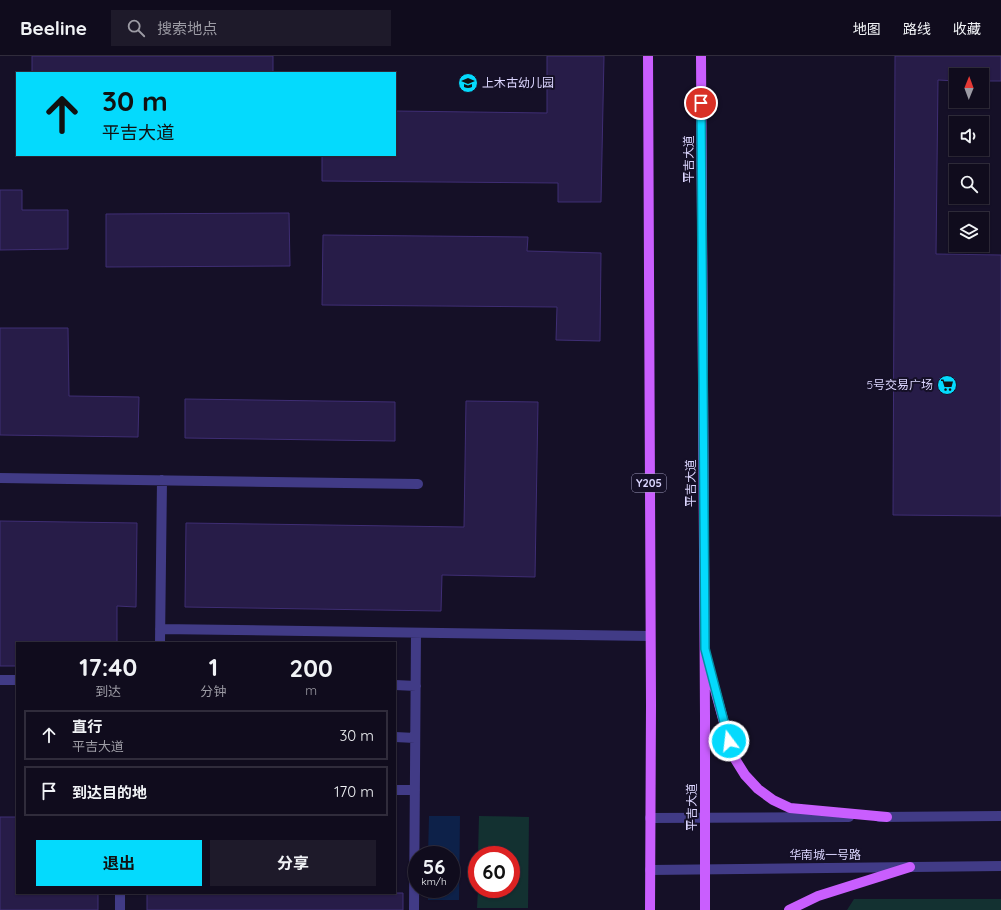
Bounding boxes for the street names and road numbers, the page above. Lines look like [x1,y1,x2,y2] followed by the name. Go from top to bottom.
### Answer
[681,135,696,183] street label: 平吉大道
[683,459,698,507] street label: 平吉大道
[632,474,666,492] road number: Y205
[684,783,699,831] street label: 平吉大道
[789,847,861,862] street label: 华南城一号路

